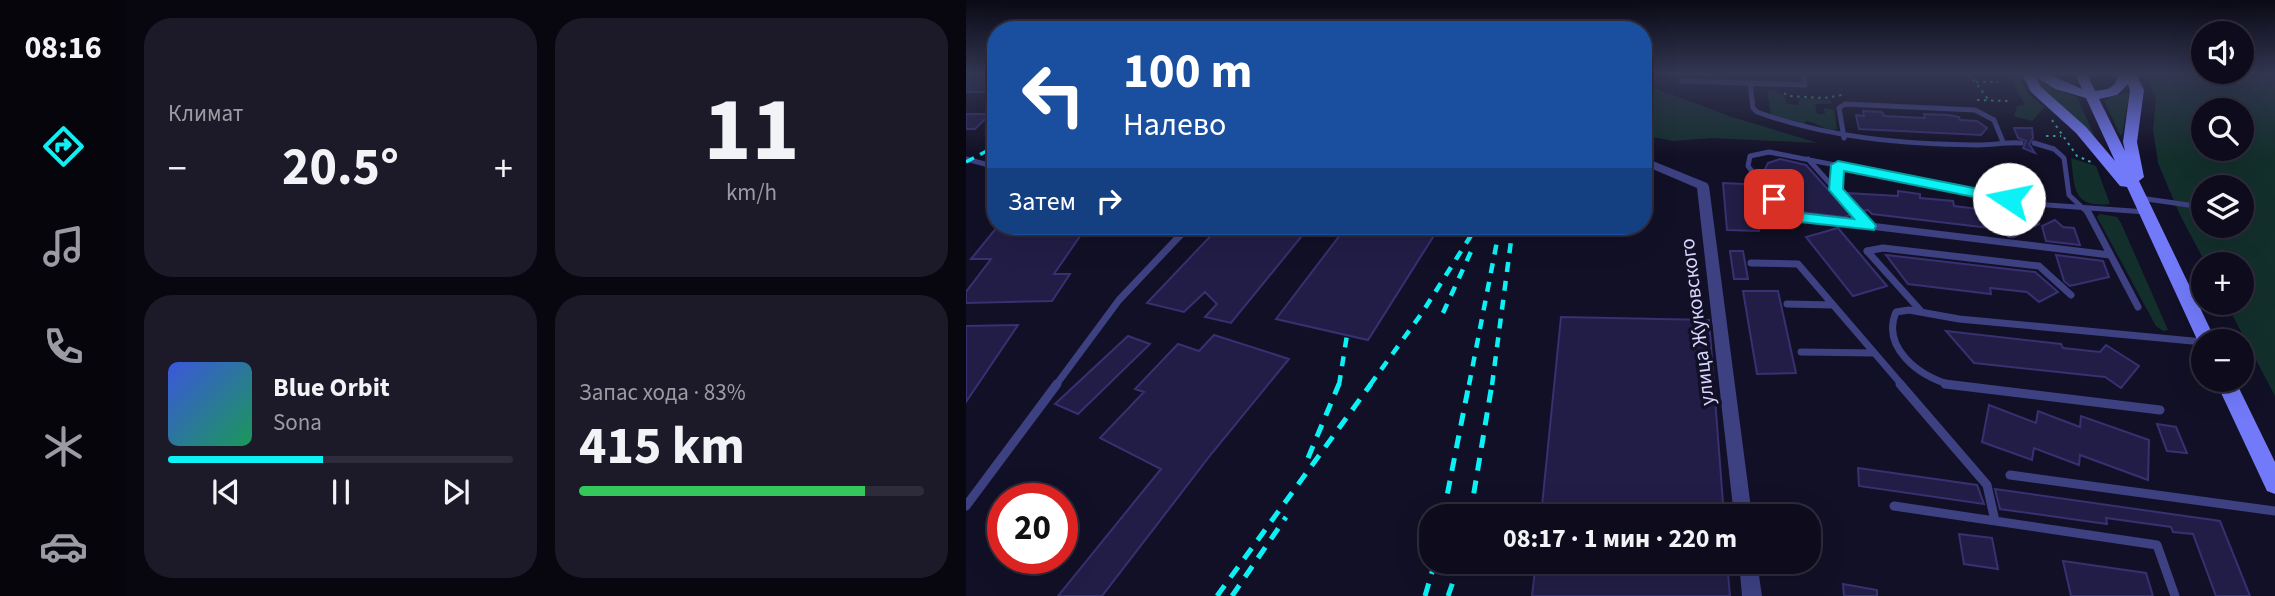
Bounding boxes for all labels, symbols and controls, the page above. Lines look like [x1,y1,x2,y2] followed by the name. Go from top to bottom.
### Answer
[2191,21,2254,392] map controls
[2191,21,2254,84] button: sound
[24,25,102,71] text: 08:16
[1123,37,1252,107] text: 100 m
[1008,49,1099,140] icon: left
[703,66,800,195] text: 11
[168,97,243,130] text: Климат
[2191,98,2254,161] button: search
[1123,102,1226,148] text: Налево
[39,122,88,171] icon: directions
[282,131,399,205] text: 20.5°
[168,142,187,196] text: −
[494,142,513,196] text: +
[1972,162,2046,236] position arrow
[1744,169,1804,229] pin
[2191,175,2254,238] button: layers
[726,176,777,209] text: km/h
[1755,180,1793,218] icon: arrive
[1090,182,1128,220] icon: right
[1008,183,1076,220] text: Затем
[39,222,88,271] icon: music
[1672,237,1722,407] street label: улица Жуковского
[2191,252,2254,315] button: +
[39,322,88,371] icon: phone
[2191,329,2254,392] button: −
[273,369,390,406] text: Blue Orbit
[579,376,746,409] text: Запас хода · 83%
[273,406,322,439] text: Sona
[579,410,745,484] text: 415 km
[39,422,88,471] icon: climate
[207,473,245,511] icon: previous
[322,473,360,511] icon: pause
[437,473,475,511] icon: next
[987,483,1078,574] speed limit sign: 20
[1503,520,1737,557] text: 08:17 · 1 мин · 220 m
[39,522,88,571] icon: car

